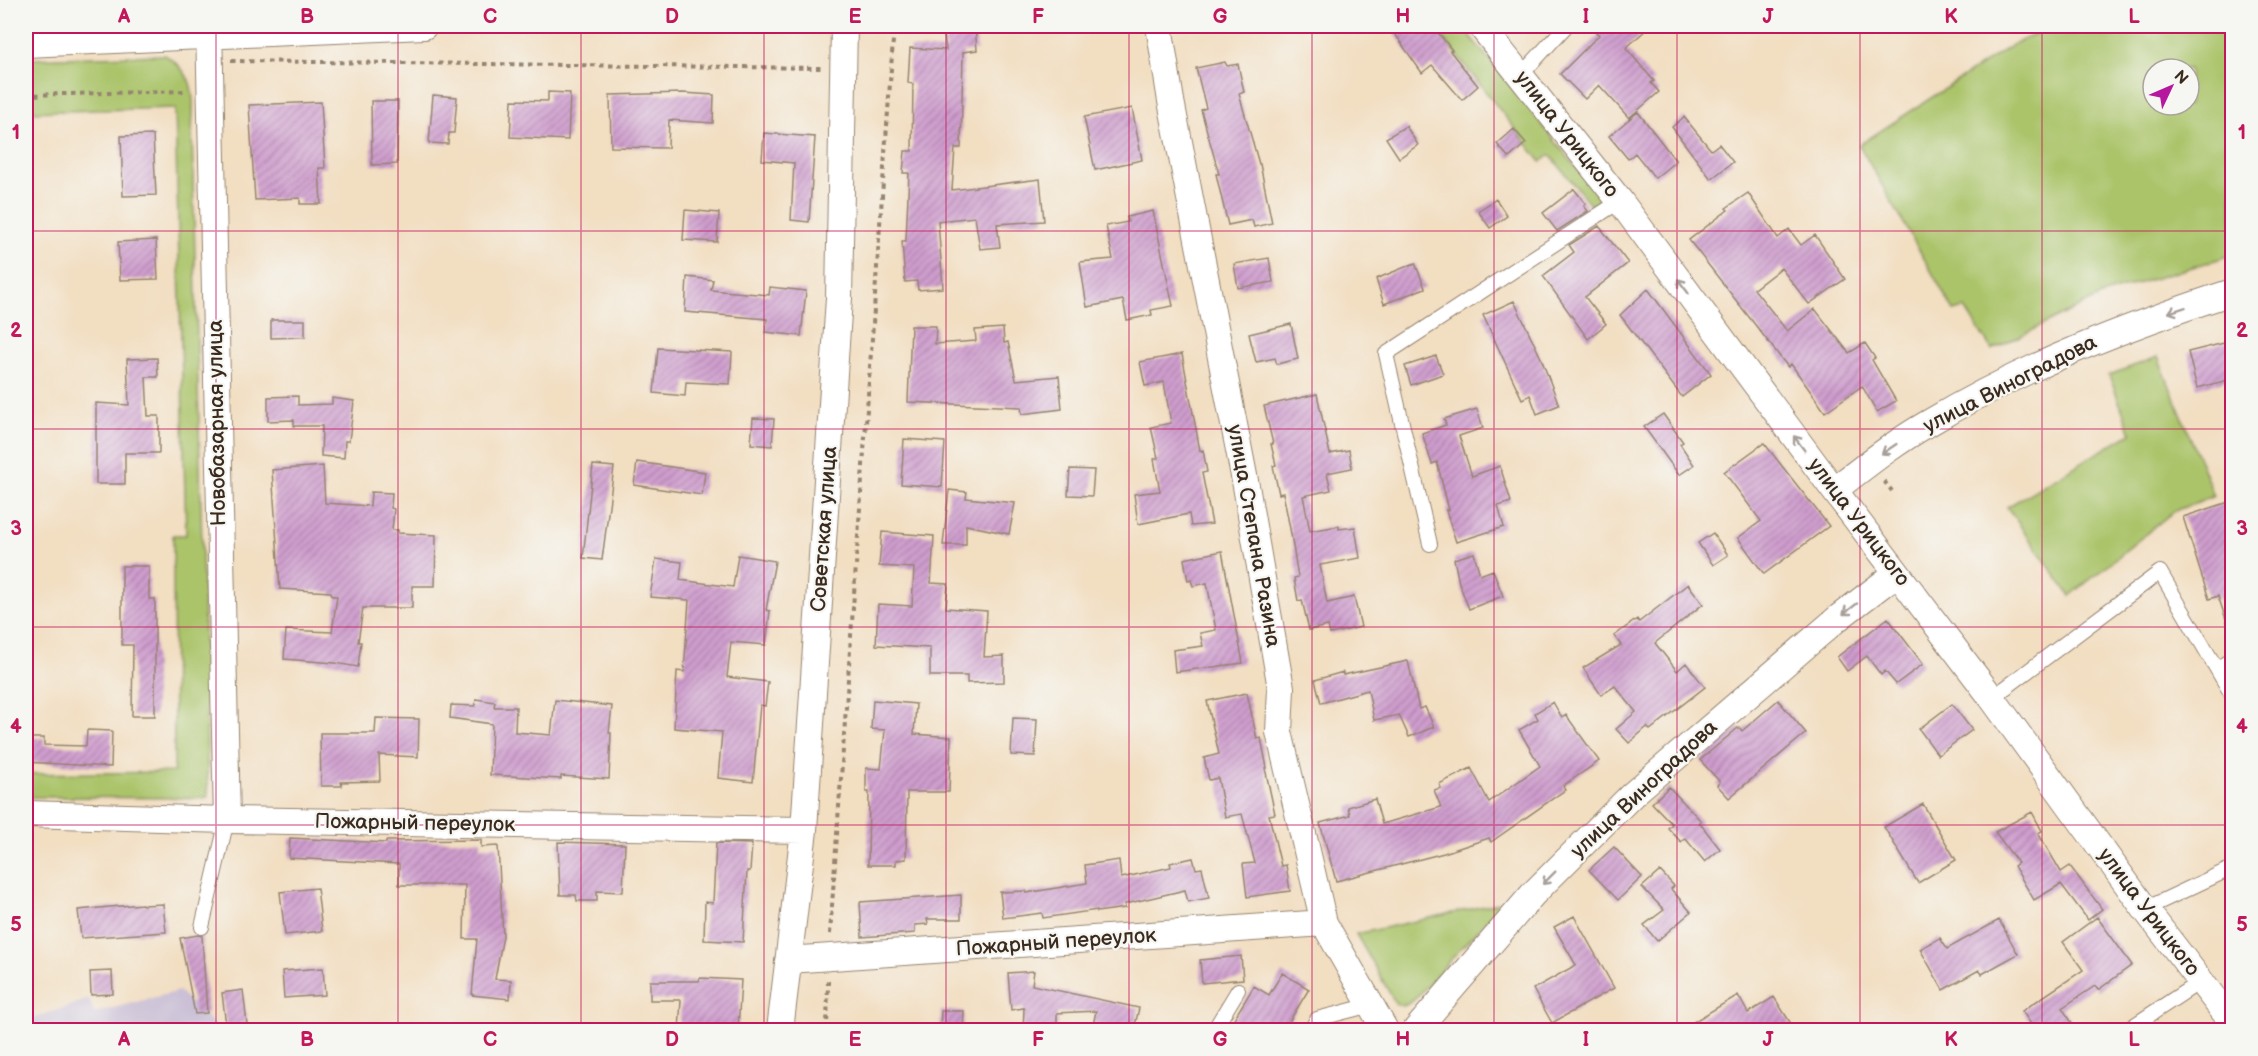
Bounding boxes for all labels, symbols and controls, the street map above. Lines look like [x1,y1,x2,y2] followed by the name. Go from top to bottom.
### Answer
[117,5,131,29] text: A
[300,5,314,29] text: B
[483,5,497,29] text: C
[665,5,679,29] text: D
[849,5,862,29] text: E
[1032,5,1044,29] text: F
[1213,5,1228,29] text: G
[1396,5,1410,29] text: H
[1583,5,1589,29] text: I
[1763,5,1775,29] text: J
[1944,5,1958,29] text: K
[2128,5,2140,29] text: L
[2141,57,2201,117] north arrow
[1510,66,1624,202] street label: улица Урицкого
[2170,67,2192,89] text: N
[12,121,20,145] text: 1
[2238,121,2246,145] text: 1
[1677,278,1690,294] one-way arrow
[2168,305,2187,316] one-way arrow
[10,319,22,343] text: 2
[203,319,231,526] street label: Новобазарная улица
[2236,319,2248,343] text: 2
[1919,329,2101,439] street label: улица Виноградова
[1222,423,1286,650] street label: улица Степана Разина
[1793,435,1805,451] one-way arrow
[1880,443,1897,456] one-way arrow
[806,445,842,613] street label: Советская улица
[1803,453,1915,591] street label: улица Урицкого
[10,517,22,541] text: 3
[2236,517,2248,541] text: 3
[1843,602,1859,615] one-way arrow
[1566,714,1723,863] street label: улица Виноградова
[10,715,22,739] text: 4
[2236,715,2248,739] text: 4
[314,809,516,837] street label: Пожарный переулок
[2093,843,2205,981] street label: улица Урицкого
[1541,871,1556,886] one-way arrow
[10,913,22,937] text: 5
[2236,913,2248,937] text: 5
[955,923,1157,961] street label: Пожарный переулок
[117,1028,131,1052] text: A
[300,1028,314,1052] text: B
[483,1028,497,1052] text: C
[665,1028,679,1052] text: D
[849,1028,862,1052] text: E
[1032,1028,1044,1052] text: F
[1213,1028,1228,1052] text: G
[1396,1028,1410,1052] text: H
[1583,1028,1589,1052] text: I
[1763,1028,1775,1052] text: J
[1944,1028,1958,1052] text: K
[2128,1028,2140,1052] text: L

